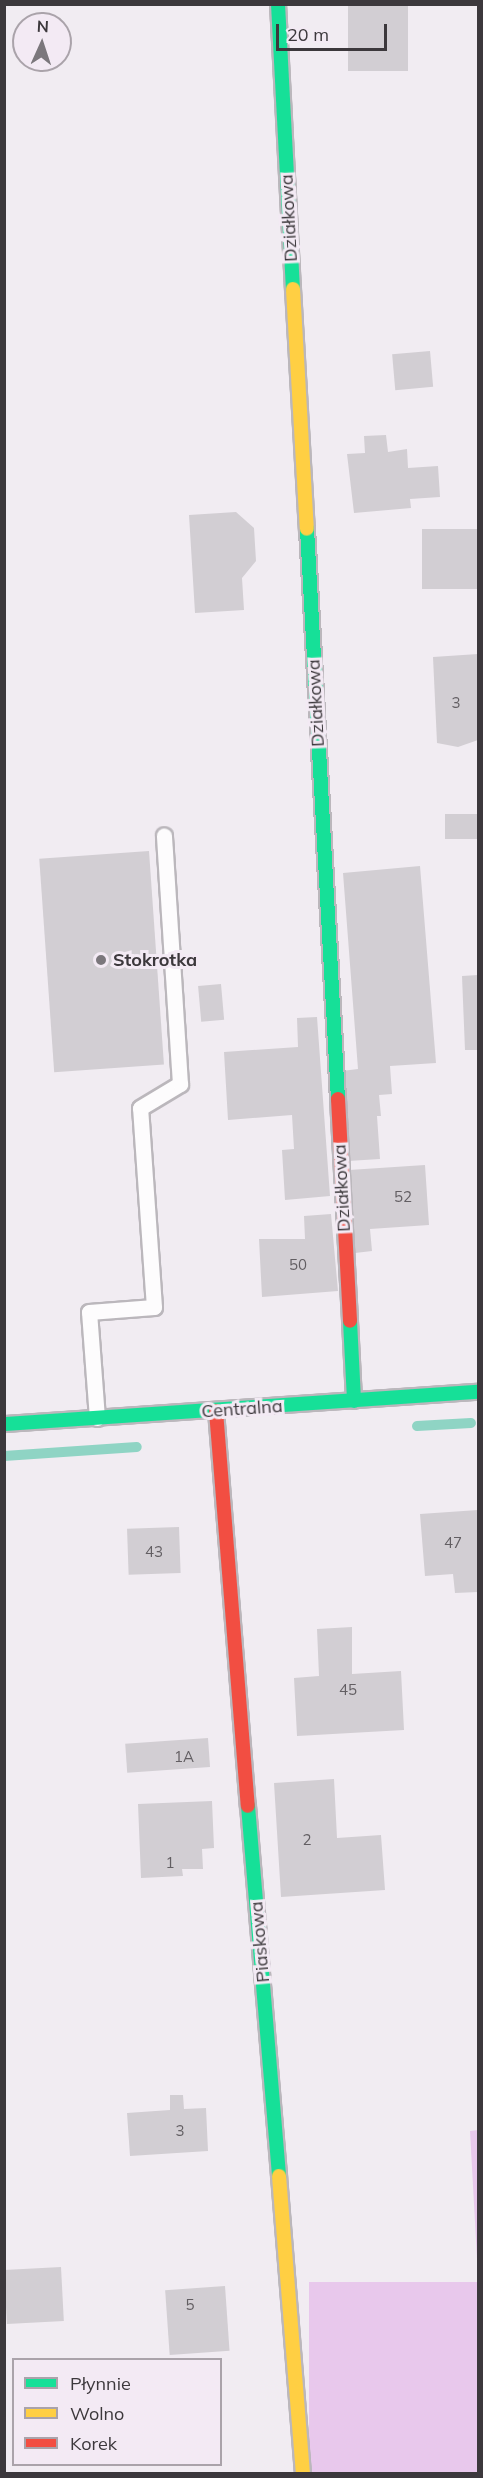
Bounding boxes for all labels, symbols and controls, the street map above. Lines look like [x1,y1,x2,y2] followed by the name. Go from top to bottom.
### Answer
[12,12,72,72] north arrow
[279,12,390,50] scale bar
[36,16,49,36] text: N
[287,23,329,46] text: 20 m
[276,174,302,262] street label: Działkowa
[303,659,329,747] street label: Działkowa
[452,694,460,712] house number: 3
[113,949,197,971] place label: Stokrotka
[94,953,108,967] marker: Stokrotka
[329,1144,355,1232] street label: Działkowa
[394,1188,412,1206] house number: 52
[289,1256,307,1274] house number: 50
[201,1395,283,1423] street label: Centralna
[444,1534,462,1552] house number: 47
[145,1543,163,1561] house number: 43
[339,1681,357,1699] house number: 45
[174,1748,194,1766] house number: 1A
[303,1831,311,1849] house number: 2
[166,1854,174,1872] house number: 1
[246,1901,274,1983] street label: Piaskowa
[176,2122,184,2140] house number: 3
[186,2296,194,2314] house number: 5
[12,2358,222,2466] legend
[70,2372,131,2395] text: Płynnie
[70,2402,124,2425] text: Wolno
[70,2432,117,2455] text: Korek

